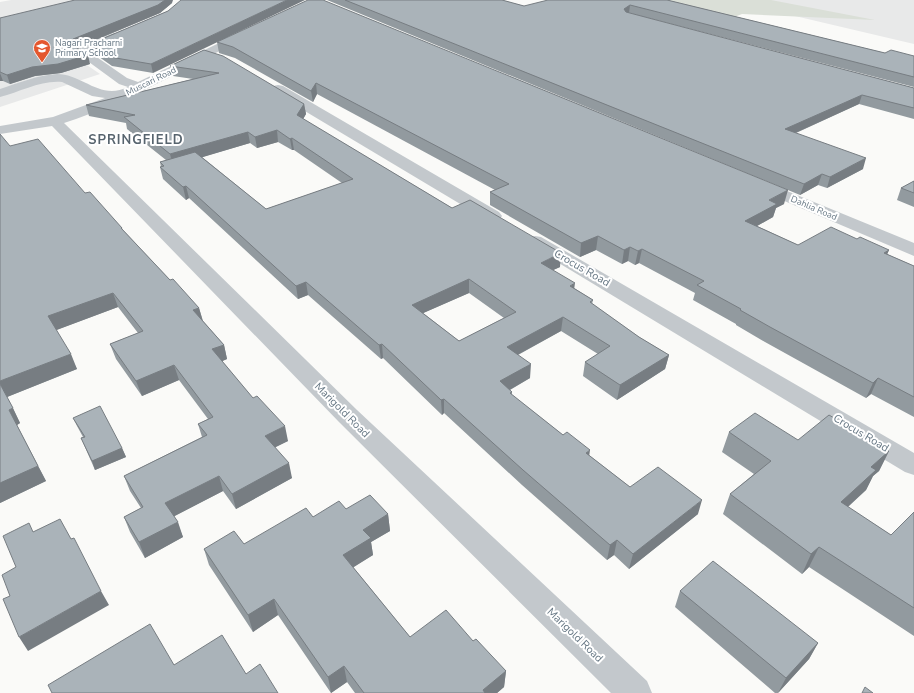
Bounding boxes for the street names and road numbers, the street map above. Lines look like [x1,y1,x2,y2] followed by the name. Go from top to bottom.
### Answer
[124,64,178,98] street label: Muscari Road
[789,193,839,223] street label: Dahlia Road
[551,246,613,290] street label: Crocus Road
[311,379,373,441] street label: Marigold Road
[830,411,892,455] street label: Crocus Road
[544,604,606,666] street label: Marigold Road

